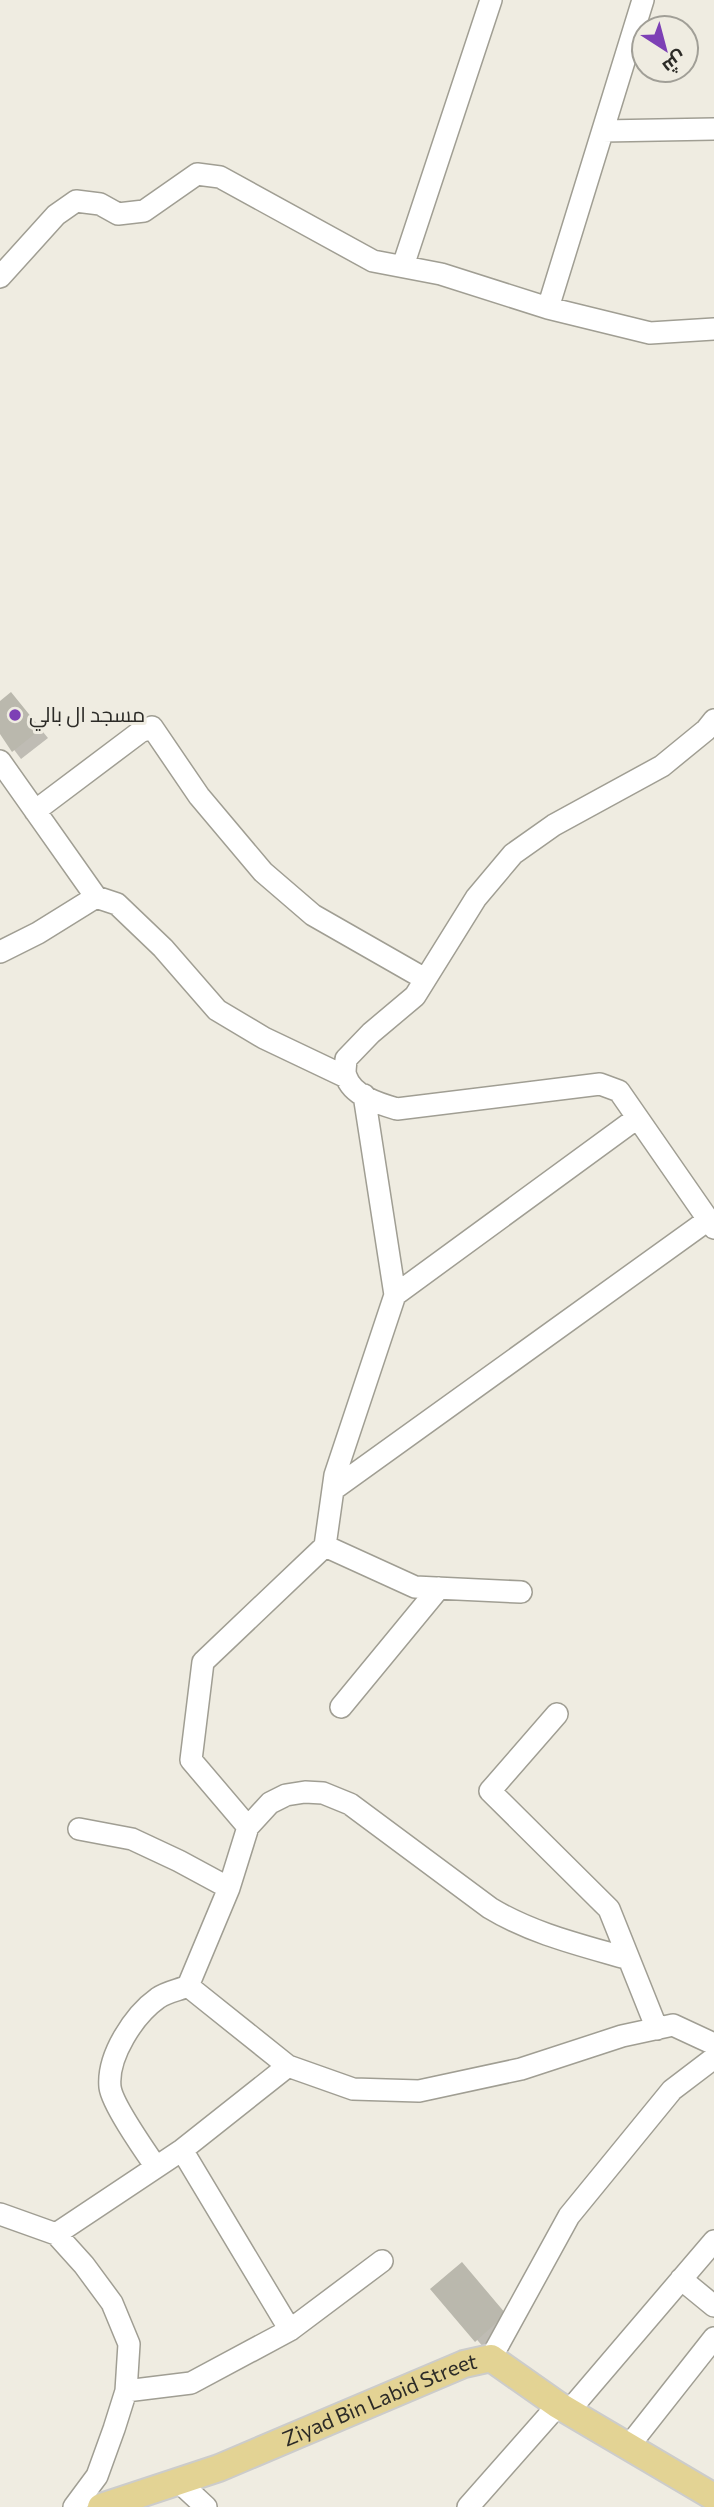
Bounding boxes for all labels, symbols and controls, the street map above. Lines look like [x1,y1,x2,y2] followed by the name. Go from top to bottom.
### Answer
[630,14,700,84] north arrow
[658,46,692,80] text: ش
[29,701,145,731] place label: مسجد ال بالي
[7,707,23,723] marker: مسجد ال بالي
[278,2348,479,2451] street label: Ziyad Bin Labid Street

